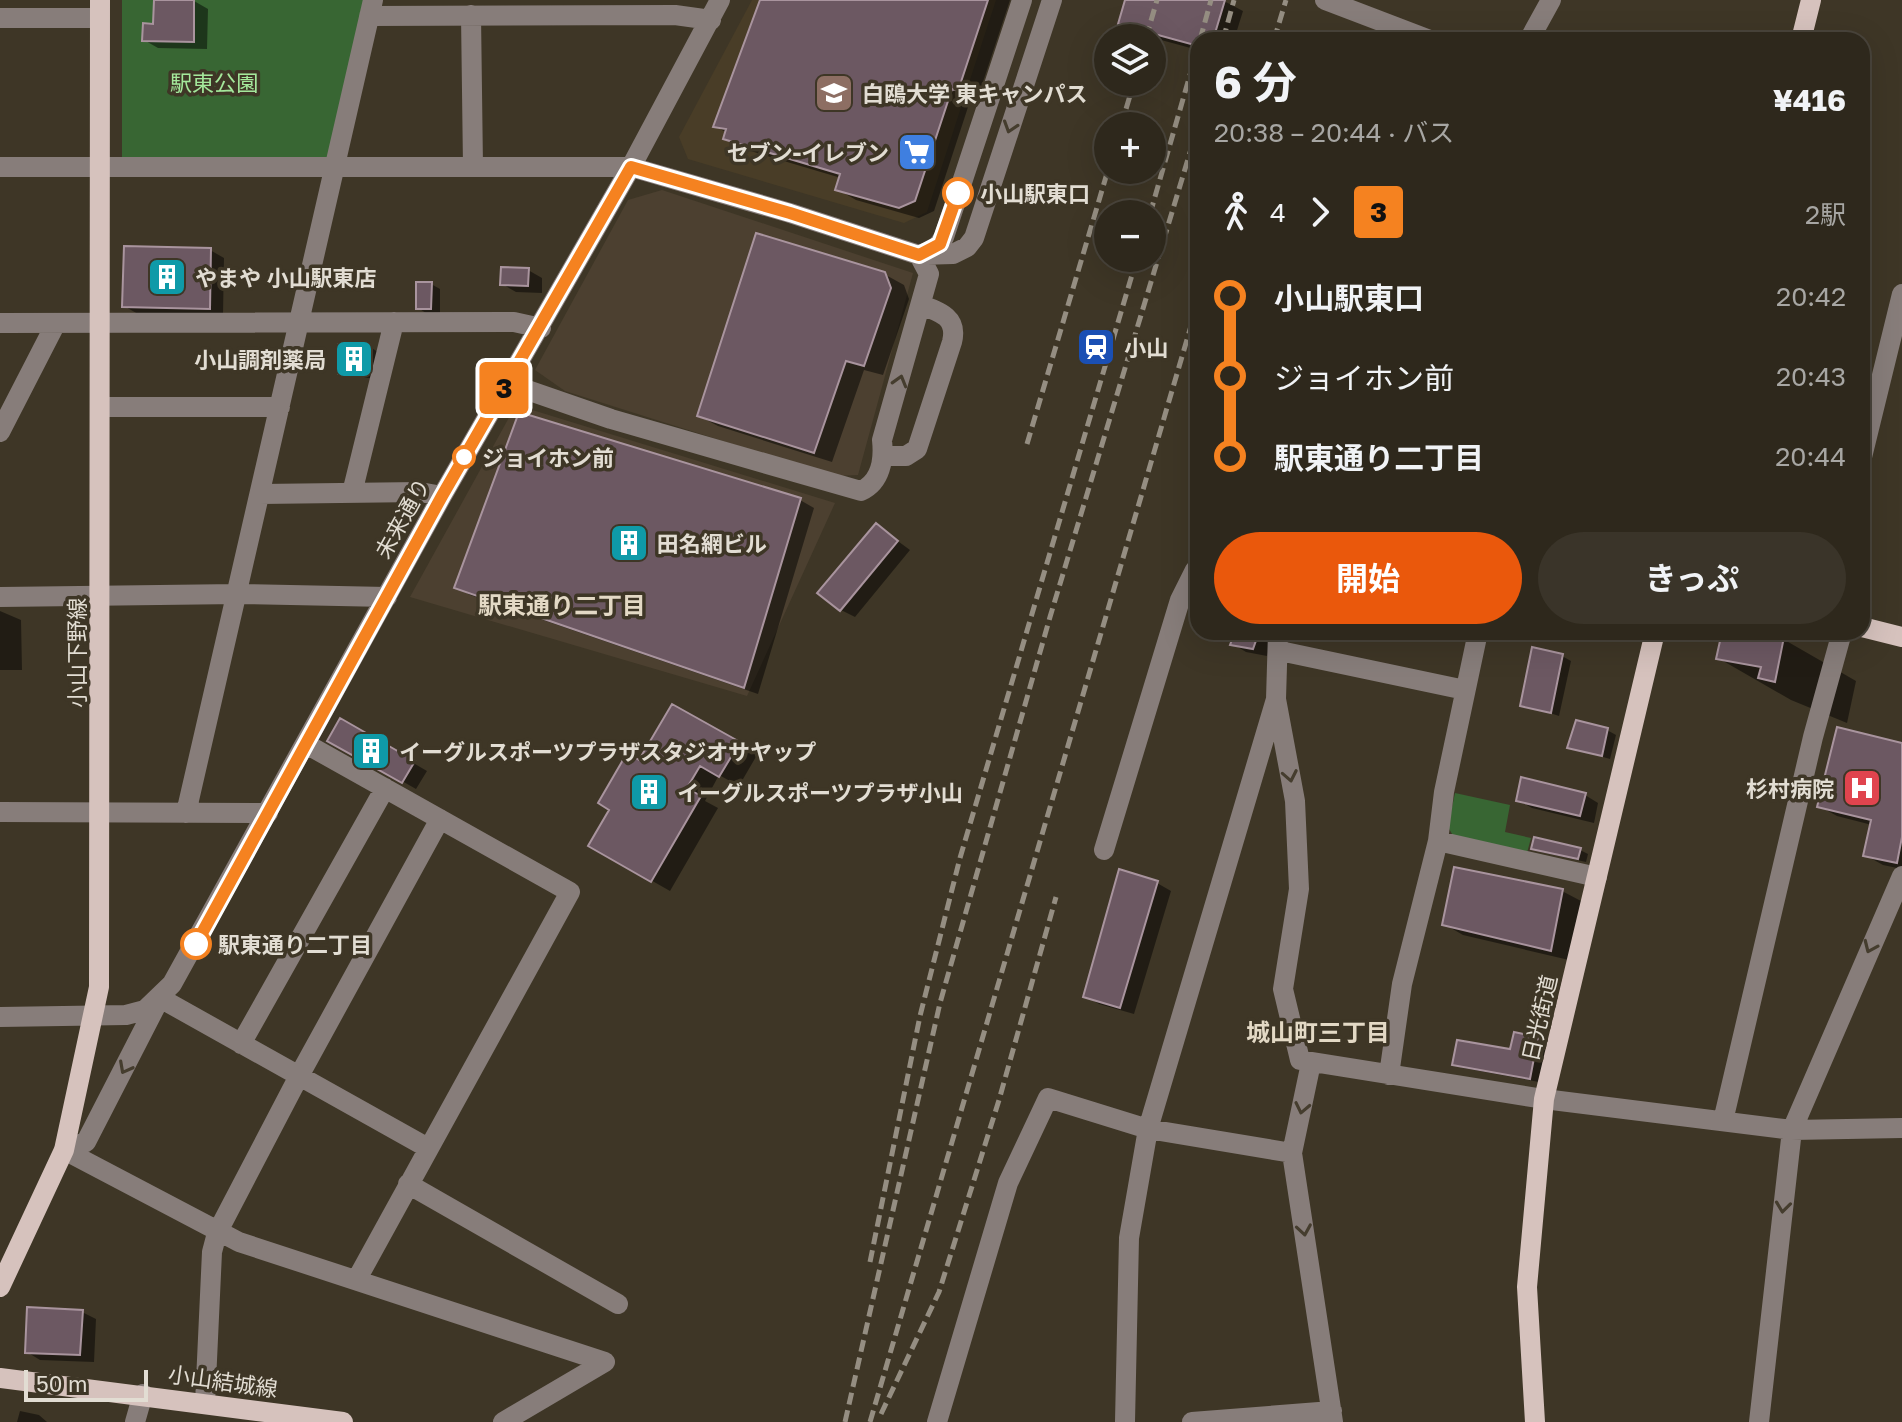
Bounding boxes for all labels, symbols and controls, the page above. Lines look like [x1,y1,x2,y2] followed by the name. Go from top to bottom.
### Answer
[1094,24,1166,272] map controls
[1094,24,1166,96] button: layers
[1214,55,1297,108] text: 6 分
[170,69,258,96] park label: 駅東公園
[813,72,855,114] school or university icon: 白鴎大学 東キャンパス
[862,80,1088,107] place label: 白鴎大学 東キャンパス
[1773,82,1846,118] text: ¥416
[1094,112,1166,184] button: +
[1214,117,1454,148] text: 20:38 – 20:44 · バス
[1004,120,1020,134] one-way arrow
[896,131,938,173] supermarket icon: セブン-イレブン
[727,139,889,166] place label: セブン-イレブン
[943,178,973,208] marker: 小山駅東口
[980,180,1090,207] place label: 小山駅東口
[1214,190,1258,234] icon: walk
[1298,190,1342,234] icon: forward
[1370,195,1387,228] text: 3
[1270,197,1286,228] text: 4
[1805,199,1846,230] text: 2駅
[1094,200,1166,272] button: −
[146,256,188,298] building icon: やまや 小山駅東店
[195,264,377,291] place label: やまや 小山駅東店
[1274,280,1424,316] text: 小山駅東口
[1776,281,1846,312] text: 20:42
[1075,326,1117,368] station icon: 小山
[1124,334,1168,361] place label: 小山
[333,338,375,380] building icon: 小山調剤薬局
[194,346,326,373] place label: 小山調剤薬局
[1274,360,1454,396] text: ジョイホン前
[1776,361,1846,392] text: 20:43
[478,362,530,414] line badge: 3
[495,371,513,404] text: 3
[890,375,907,388] one-way arrow
[1274,440,1484,476] text: 駅東通り二丁目
[1775,441,1846,472] text: 20:44
[482,444,614,471] place label: ジョイホン前
[453,446,475,468] marker: ジョイホン前
[369,473,435,563] street label: 未来通り
[608,522,650,564] building icon: 田名網ビル
[657,530,767,557] place label: 田名網ビル
[1214,532,1522,624] button: 開始
[1538,532,1846,624] button: きっぷ
[478,590,646,619] district label: 駅東通り二丁目
[63,598,90,708] street label: 小山下野線
[350,730,392,772] building icon: イーグルスポーツプラザスタジオサヤップ
[399,738,816,765] place label: イーグルスポーツプラザスタジオサヤップ
[1841,767,1883,809] hospital icon: 杉村病院
[1281,769,1298,783] one-way arrow
[628,771,670,813] building icon: イーグルスポーツプラザ小山
[1746,775,1834,802] place label: 杉村病院
[677,779,963,806] place label: イーグルスポーツプラザ小山
[181,929,211,959] marker: 駅東通り二丁目
[218,931,372,958] place label: 駅東通り二丁目
[1864,939,1880,953] one-way arrow
[1516,972,1562,1064] street label: 日光街道
[1246,1017,1390,1046] district label: 城山町三丁目
[120,1060,135,1075] one-way arrow
[1294,1102,1311,1115] one-way arrow
[1775,1200,1792,1214] one-way arrow
[1295,1223,1312,1237] one-way arrow
[167,1360,279,1402] street label: 小山結城線
[24,1366,148,1402] scale bar
[36,1370,87,1397] text: 50 m

